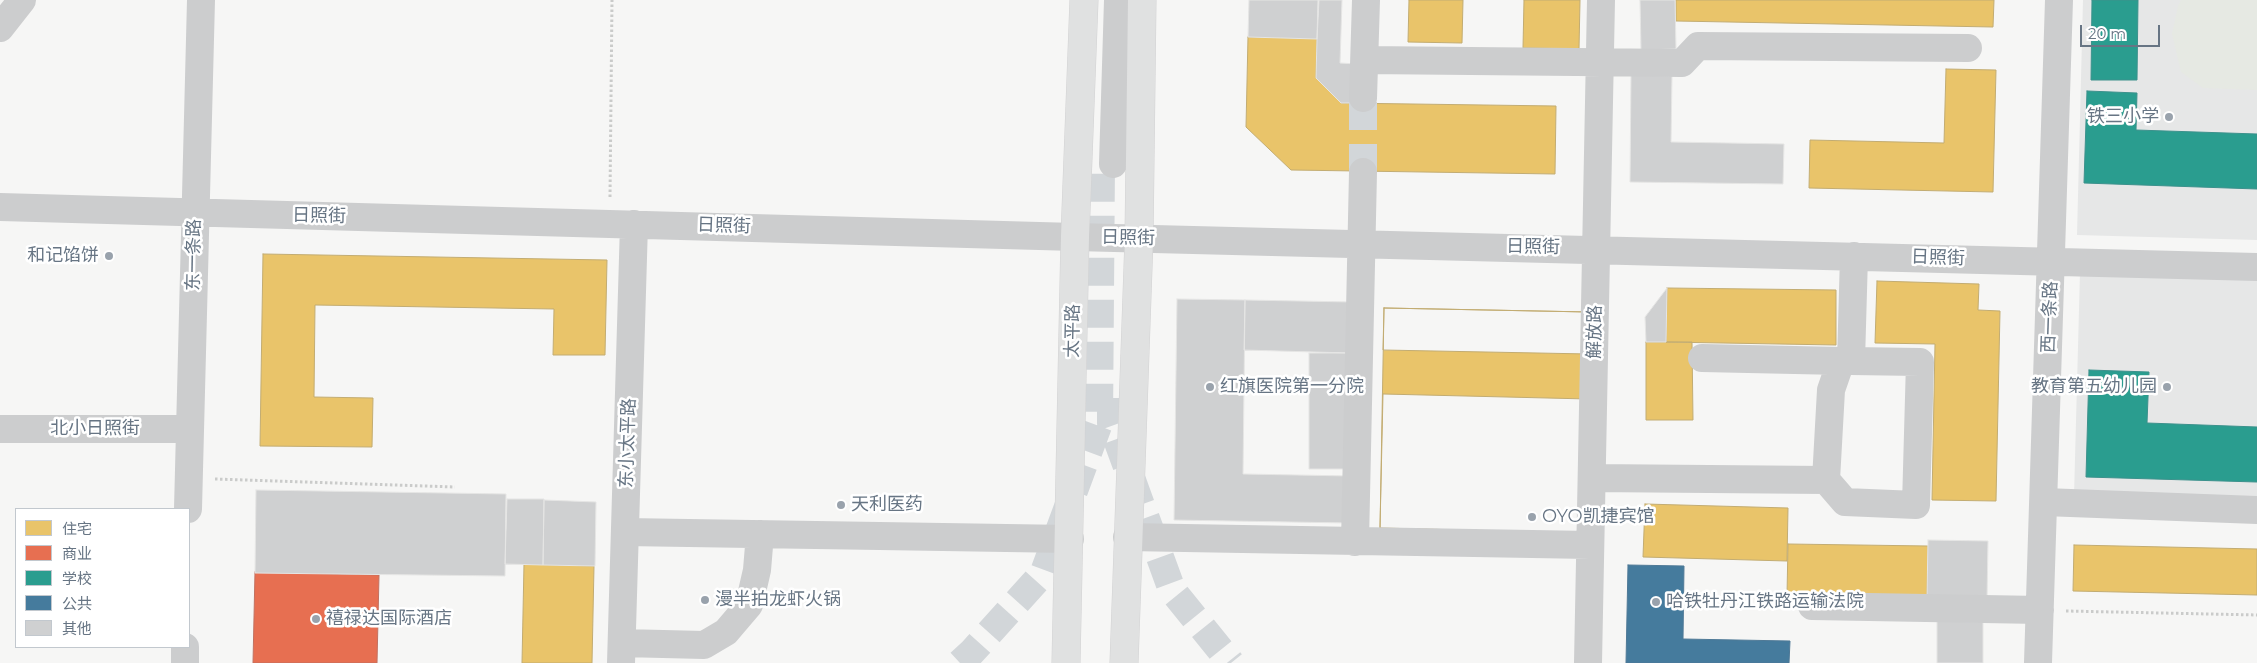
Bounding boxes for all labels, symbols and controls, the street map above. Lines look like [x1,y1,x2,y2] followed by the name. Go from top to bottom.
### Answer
[2082,15,2162,47] scale bar
[2088,24,2126,43] text: 20 m
[2087,106,2159,128] place label: 铁三小学
[2163,111,2175,123] marker: 铁三小学
[292,205,346,227] street label: 日照街
[697,214,751,238] street label: 日照街
[183,219,205,291] street label: 东一条路
[1101,227,1155,249] street label: 日照街
[1506,236,1560,258] street label: 日照街
[27,245,99,267] place label: 和记馅饼
[1911,246,1965,270] street label: 日照街
[103,250,115,262] marker: 和记馅饼
[2038,281,2062,353] street label: 西一条路
[1062,304,1084,358] street label: 太平路
[1584,305,1606,359] street label: 解放路
[1220,376,1364,398] place label: 红旗医院第一分院
[2031,376,2157,398] place label: 教育第五幼儿园
[1204,381,1216,393] marker: 红旗医院第一分院
[2161,381,2173,393] marker: 教育第五幼儿园
[616,398,640,488] street label: 东小太平路
[50,418,140,440] street label: 北小日照街
[851,494,923,516] place label: 天利医药
[835,499,847,511] marker: 天利医药
[1542,506,1655,528] place label: OYO凯捷宾馆
[15,508,190,648] legend
[1526,511,1538,523] marker: OYO凯捷宾馆
[62,519,92,538] text: 住宅
[62,544,92,563] text: 商业
[62,569,92,588] text: 学校
[715,589,841,611] place label: 漫半拍龙虾火锅
[1666,591,1864,613] place label: 哈铁牡丹江铁路运输法院
[62,594,92,613] text: 公共
[699,594,711,606] marker: 漫半拍龙虾火锅
[1650,596,1662,608] marker: 哈铁牡丹江铁路运输法院
[326,608,452,630] place label: 禧禄达国际酒店
[310,613,322,625] marker: 禧禄达国际酒店
[62,619,92,638] text: 其他

